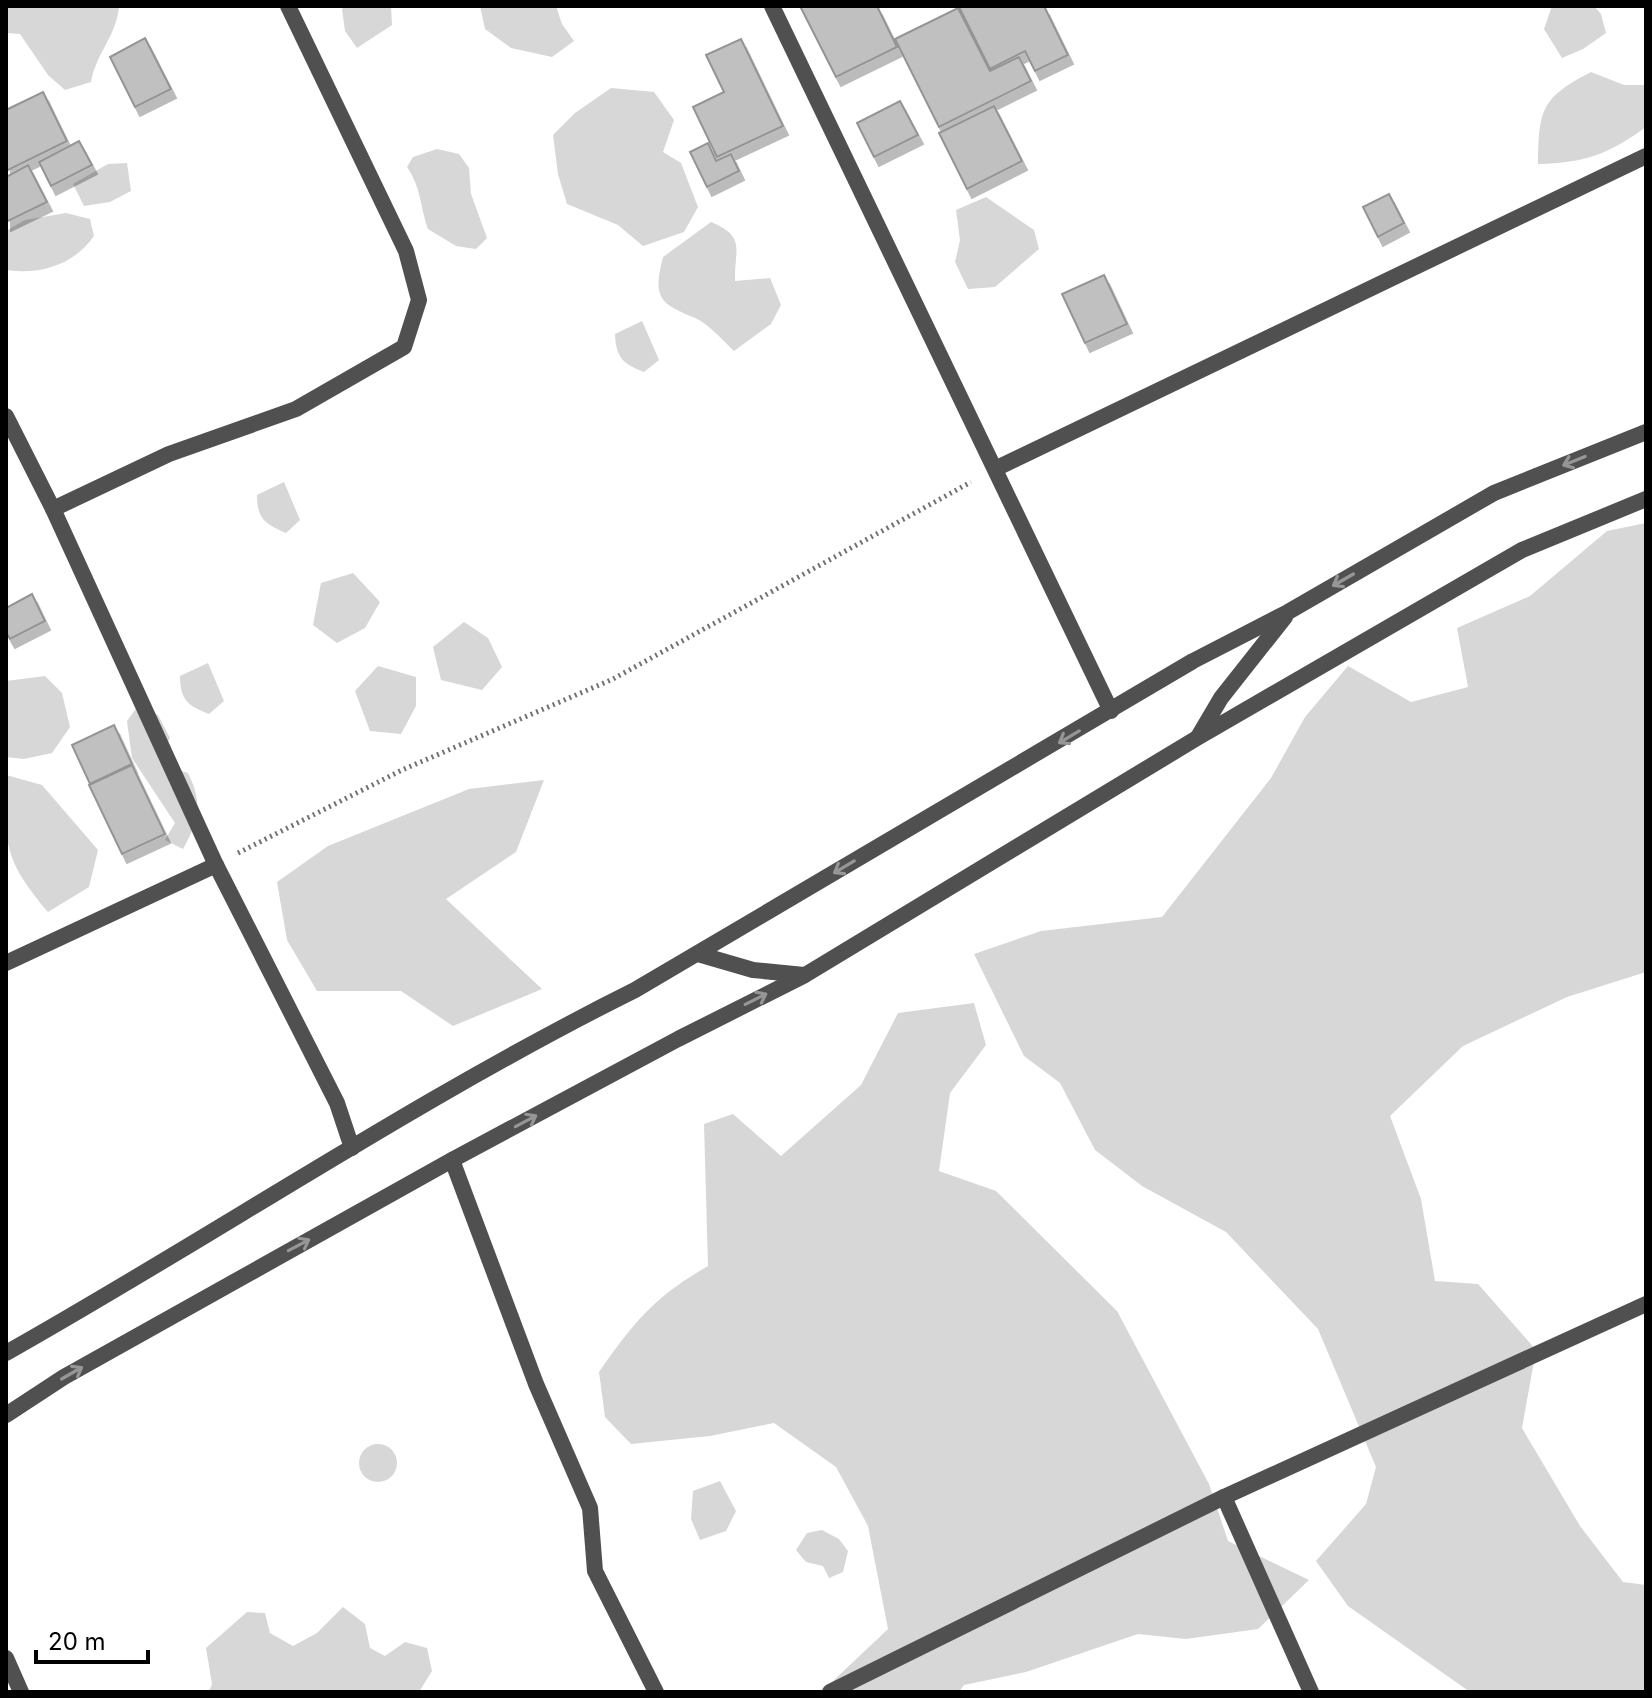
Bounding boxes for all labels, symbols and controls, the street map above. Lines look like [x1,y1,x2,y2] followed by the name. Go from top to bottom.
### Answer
[1562,455,1587,469] one-way arrow
[1332,572,1355,588] one-way arrow
[1058,729,1081,745] one-way arrow
[833,859,856,875] one-way arrow
[744,991,768,1006] one-way arrow
[514,1112,538,1128] one-way arrow
[286,1237,310,1253] one-way arrow
[60,1365,83,1381] one-way arrow
[36,1614,148,1664] scale bar
[48,1627,106,1656] text: 20 m

